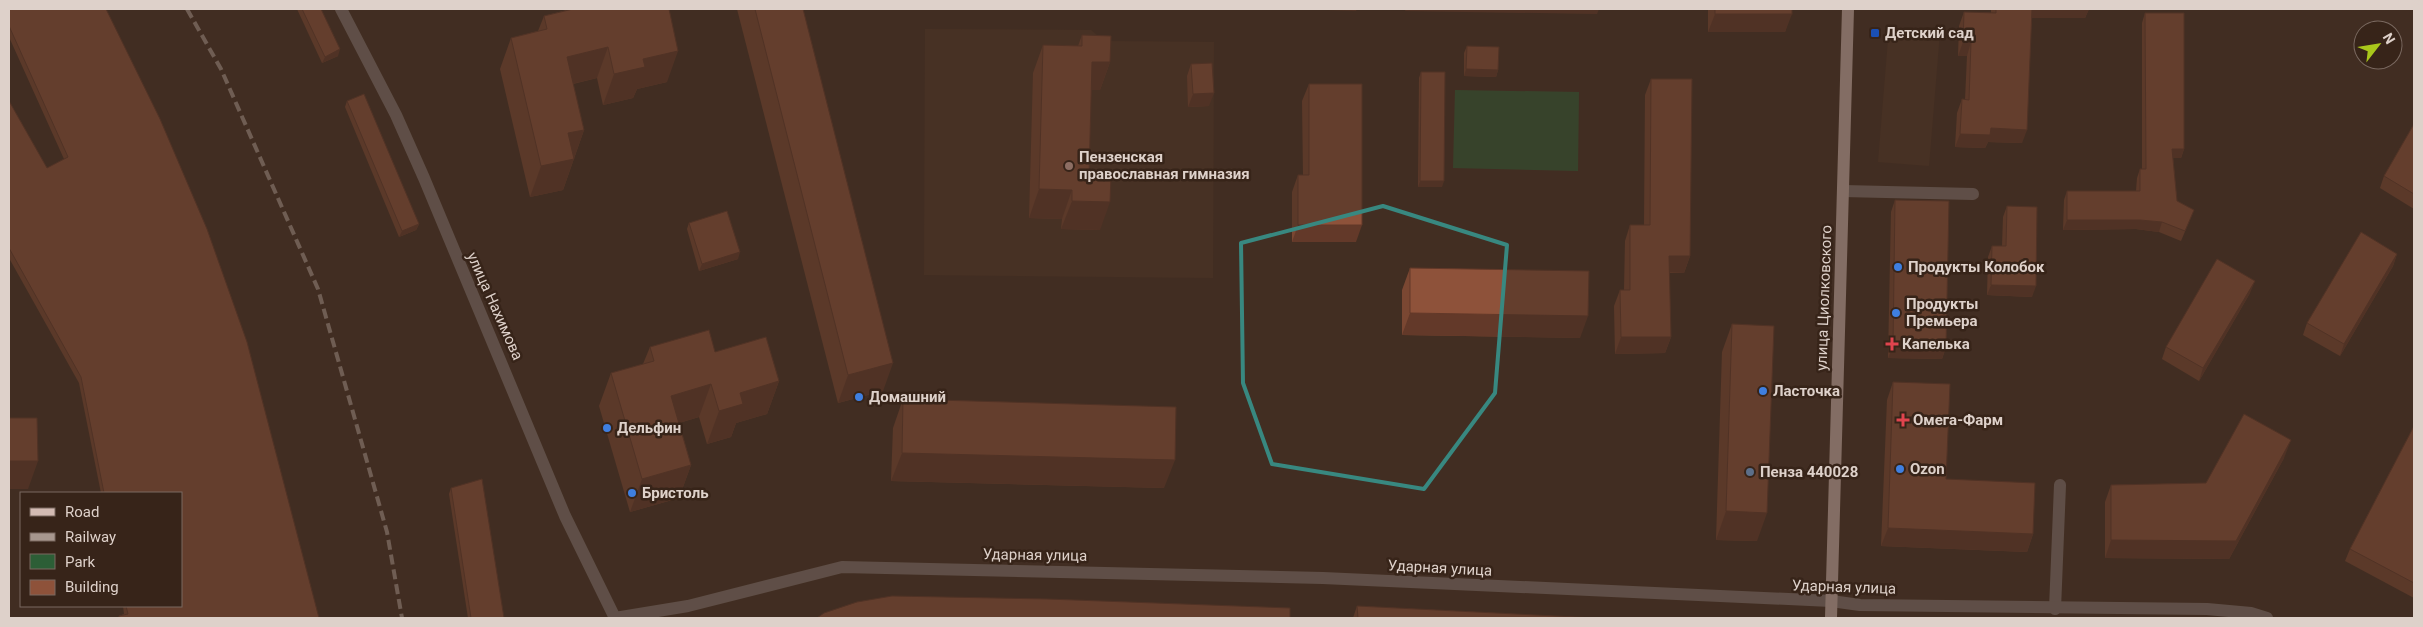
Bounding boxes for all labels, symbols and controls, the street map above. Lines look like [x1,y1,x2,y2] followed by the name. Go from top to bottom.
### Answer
[2353,20,2403,70] north arrow
[1885,24,1974,42] place label: Детский сад
[1869,27,1881,39] marker: Детский сад
[2380,30,2399,47] text: N
[1079,148,1250,183] place label: Пензенская православная гимназия
[1063,160,1075,172] marker: Пензенская православная гимназия
[1812,225,1836,371] street label: улица Циолковского
[463,249,527,363] street label: улица Нахимова
[1908,258,2045,276] place label: Продукты Колобок
[1892,261,1904,273] marker: Продукты Колобок
[1906,295,1979,330] place label: Продукты Премьера
[1890,307,1902,319] marker: Продукты Премьера
[1902,335,1970,353] place label: Капелька
[1886,338,1898,350] marker: Капелька
[1773,382,1840,400] place label: Ласточка
[1757,385,1769,397] marker: Ласточка
[869,388,946,406] place label: Домашний
[853,391,865,403] marker: Домашний
[1913,411,2003,429] place label: Омега-Фарм
[1897,414,1909,426] marker: Омега-Фарм
[617,419,681,437] place label: Дельфин
[601,422,613,434] marker: Дельфин
[1910,460,1945,478] place label: Ozon
[1760,463,1858,481] place label: Пенза 440028
[1894,463,1906,475] marker: Ozon
[1744,466,1756,478] marker: Пенза 440028
[642,484,709,502] place label: Бристоль
[626,487,638,499] marker: Бристоль
[20,492,182,607] legend
[65,503,99,521] text: Road
[65,528,116,546] text: Railway
[983,545,1087,565] street label: Ударная улица
[65,553,96,571] text: Park
[1387,556,1493,580] street label: Ударная улица
[1792,576,1896,598] street label: Ударная улица
[65,578,119,596] text: Building

